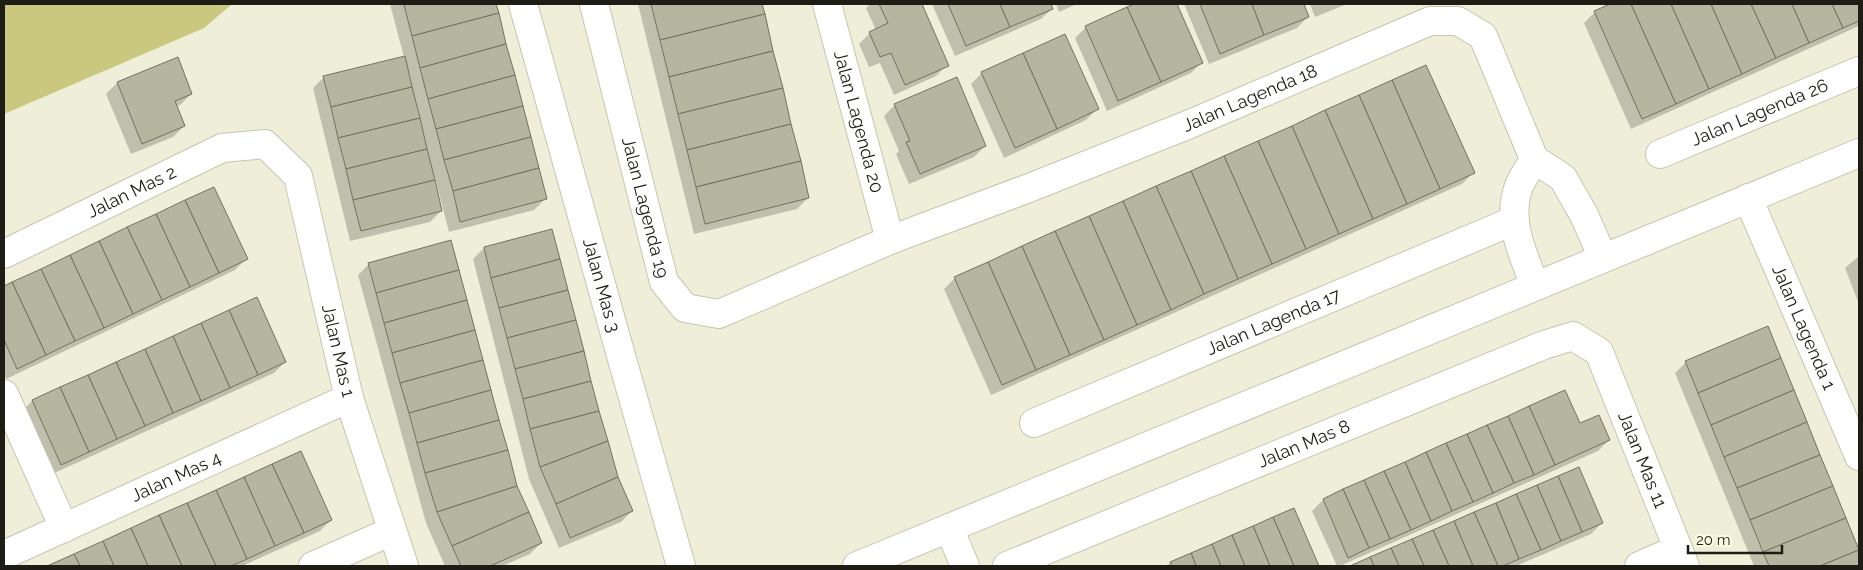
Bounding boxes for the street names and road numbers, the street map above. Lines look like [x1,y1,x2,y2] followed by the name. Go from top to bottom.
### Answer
[830,48,888,195] street label: Jalan Lagenda 20
[1179,60,1321,136] street label: Jalan Lagenda 18
[1688,74,1831,150] street label: Jalan Lagenda 26
[618,135,674,280] street label: Jalan Lagenda 19
[84,161,179,222] street label: Jalan Mas 2
[579,236,625,334] street label: Jalan Mas 3
[1768,262,1840,393] street label: Jalan Lagenda 1
[1203,284,1344,359] street label: Jalan Lagenda 17
[318,302,360,400] street label: Jalan Mas 1
[1614,408,1672,512] street label: Jalan Mas 11
[1255,415,1353,472] street label: Jalan Mas 8
[127,447,224,506] street label: Jalan Mas 4

